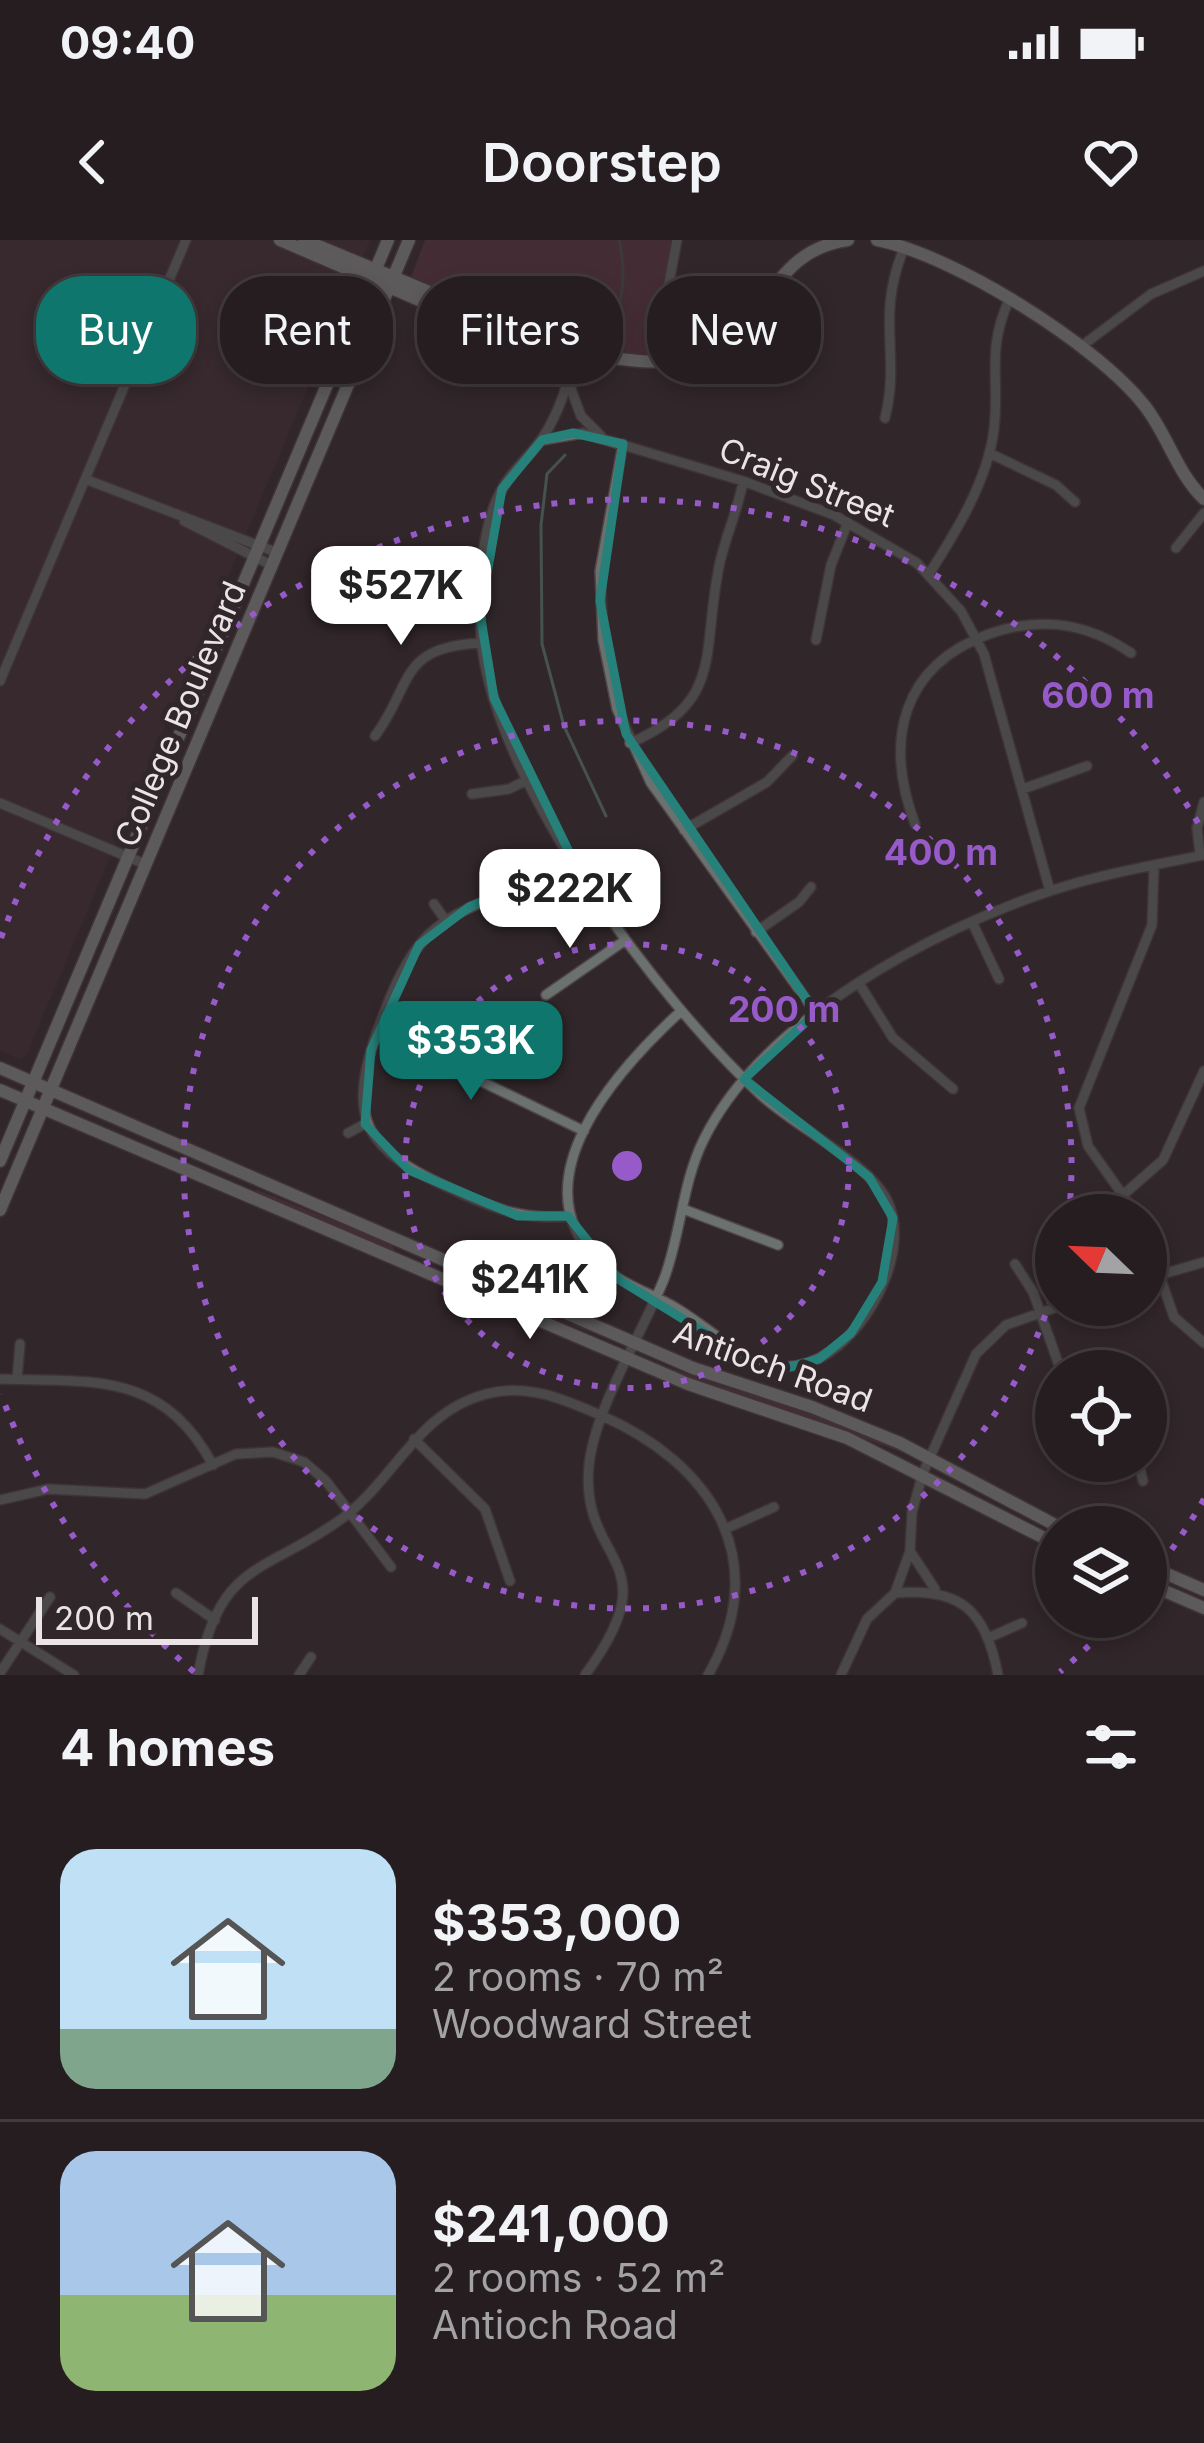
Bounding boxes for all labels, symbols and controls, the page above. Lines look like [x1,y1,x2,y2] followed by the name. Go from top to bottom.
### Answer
[60,15,195,70] text: 09:40
[60,129,126,195] icon: back
[1078,129,1144,195] icon: heart
[482,130,722,195] text: Doorstep
[36,276,196,384] chip: Buy
[220,276,393,384] chip: Rent
[417,276,623,384] chip: Filters
[647,276,821,384] chip: New
[713,429,901,535] street label: Craig Street
[317,546,485,648] pin: $527K
[338,561,464,608] text: $527K
[106,575,254,853] street label: College Boulevard
[1041,673,1155,717] text: 600 m
[884,830,998,874] text: 400 m
[486,849,654,951] pin: $222K
[506,864,634,911] text: $222K
[728,987,840,1031] text: 200 m
[387,1001,555,1103] pin: $353K
[407,1016,535,1063] text: $353K
[606,1145,648,1187] centre of rings
[1035,1194,1167,1326] north arrow
[1035,1194,1167,1638] map controls
[446,1240,614,1342] pin: $241K
[470,1255,590,1302] text: $241K
[668,1312,878,1420] street label: Antioch Road
[1035,1350,1167,1482] button: locate
[1035,1506,1167,1638] button: layers
[36,1591,258,1644] scale bar
[54,1598,154,1638] text: 200 m
[1078,1714,1144,1780] icon: filters
[60,1717,275,1778] text: 4 homes
[432,1892,681,1953] text: $353,000
[156,1897,300,2041] icon: home
[432,1953,724,2000] text: 2 rooms · 70 m²
[432,2000,752,2047] text: Woodward Street
[432,2193,670,2254] text: $241,000
[156,2199,300,2343] icon: home
[432,2254,725,2301] text: 2 rooms · 52 m²
[432,2301,678,2348] text: Antioch Road

